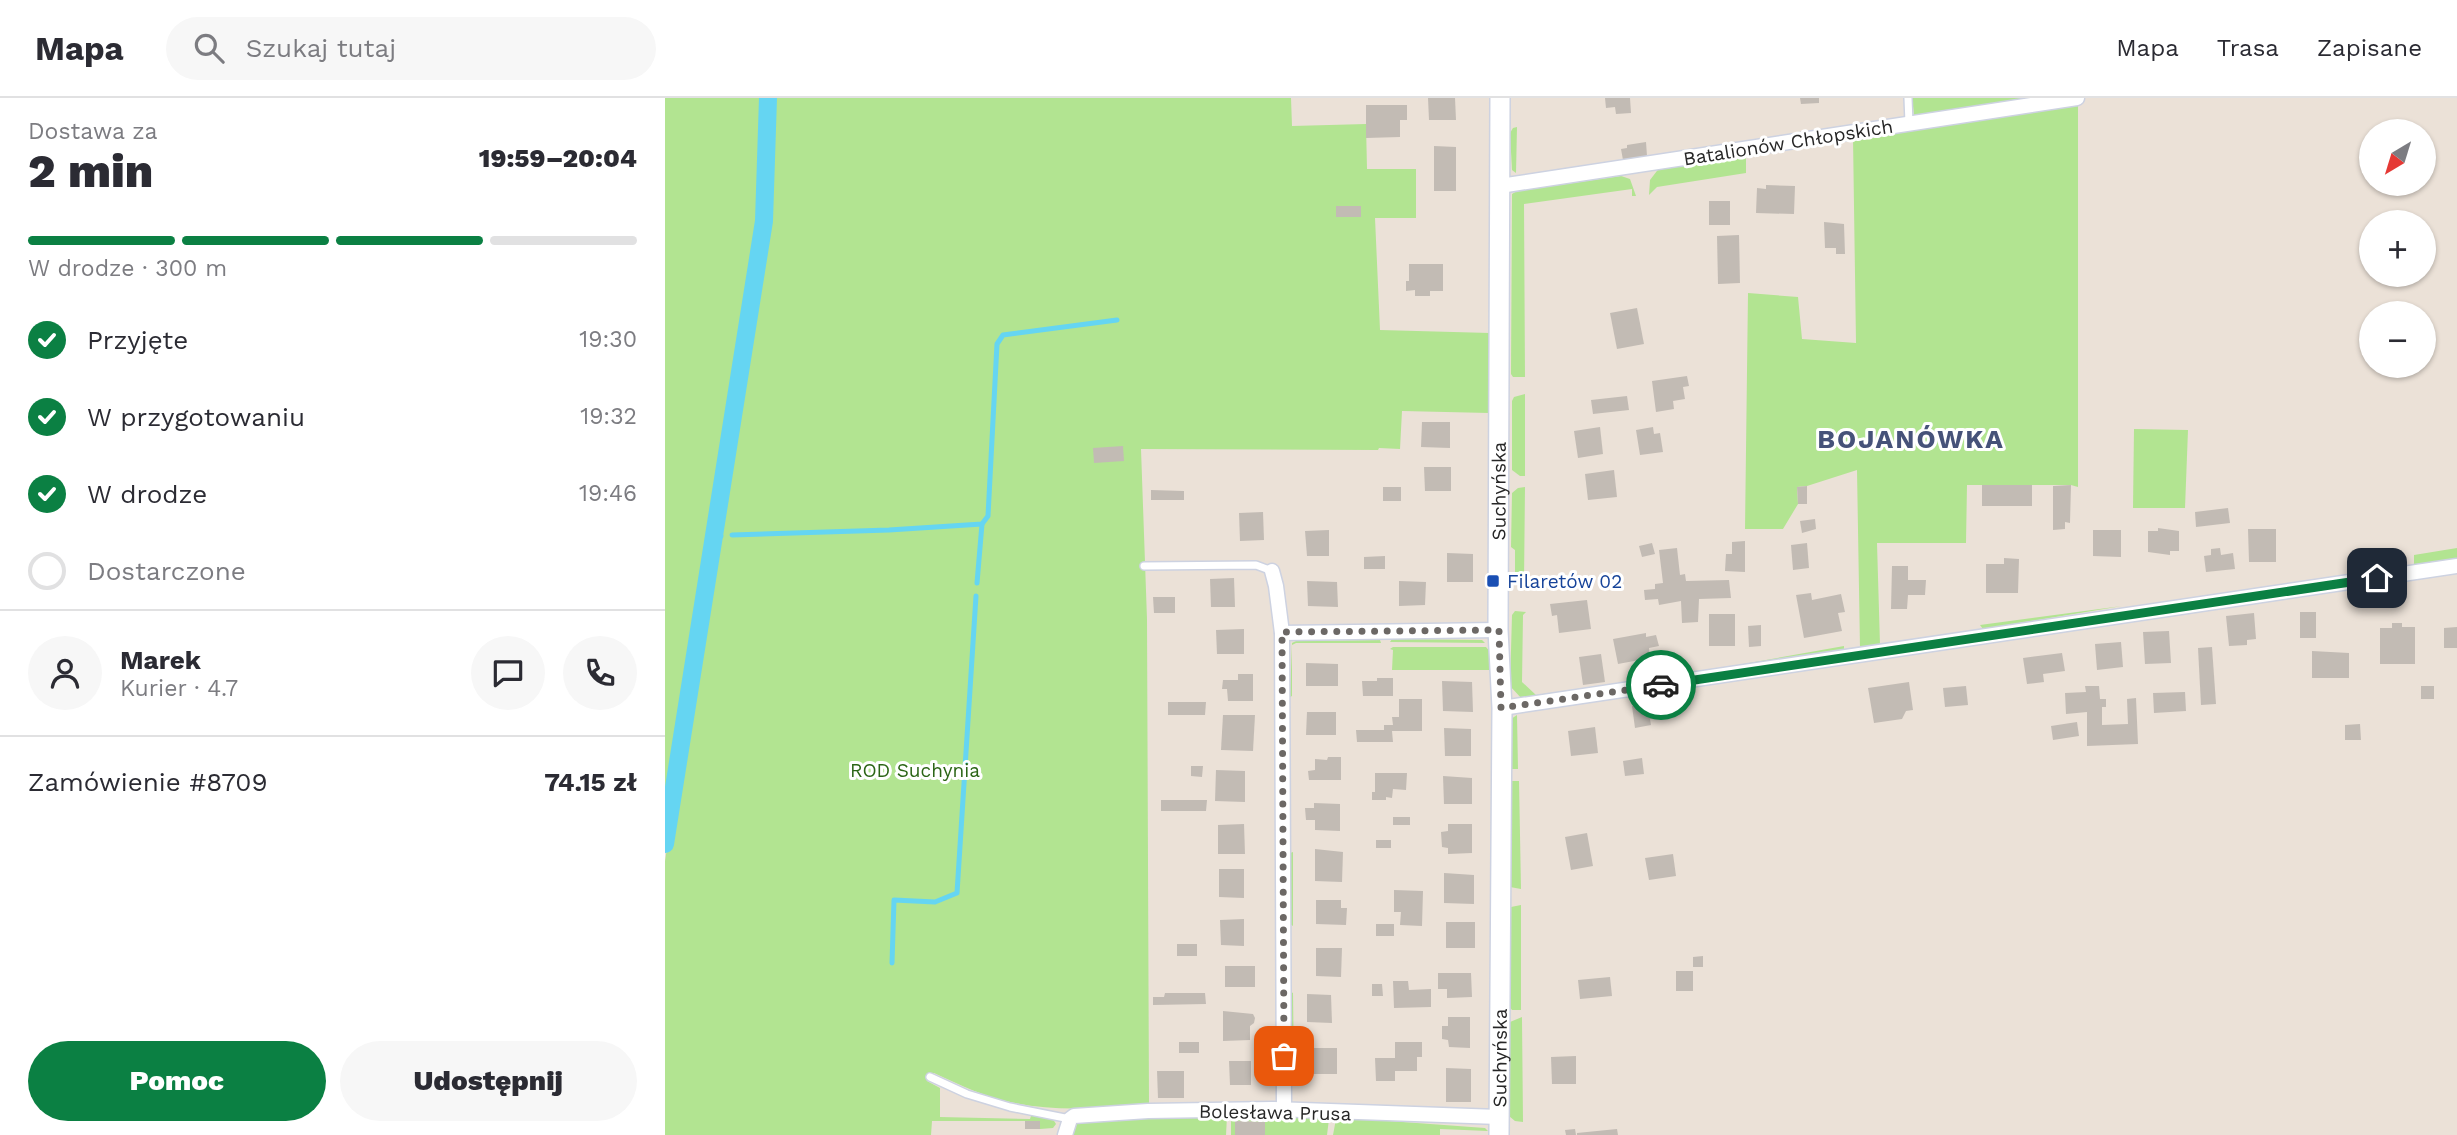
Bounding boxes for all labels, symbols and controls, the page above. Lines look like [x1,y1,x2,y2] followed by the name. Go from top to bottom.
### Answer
[166,17,656,80] search box
[35,29,124,68] text: Mapa
[190,29,228,67] icon: search
[246,33,396,63] text: Szukaj tutaj
[2116,34,2179,62] text: Mapa
[2217,34,2279,62] text: Trasa
[2317,34,2422,62] text: Zapisane
[1682,115,1895,170] street label: Batalionów Chłopskich
[28,118,158,145] text: Dostawa za
[2359,119,2436,196] north arrow
[2359,119,2436,378] map controls
[479,143,637,173] text: 19:59–20:04
[28,144,153,198] text: 2 min
[2359,210,2436,287] button: +
[28,255,227,282] text: W drodze · 300 m
[2359,301,2436,378] button: −
[28,321,66,359] icon: check
[87,325,188,355] text: Przyjęte
[579,326,637,353] text: 19:30
[28,398,66,436] icon: check
[87,402,305,432] text: W przygotowaniu
[580,403,637,430] text: 19:32
[1817,424,2005,454] district label: BOJANÓWKA
[1487,441,1511,541] street label: Suchyńska
[28,475,66,513] icon: check
[87,479,207,509] text: W drodze
[579,480,637,507] text: 19:46
[2347,548,2407,608] pin
[87,556,246,586] text: Dostarczone
[2358,559,2396,597] icon: home
[1507,570,1622,593] place label: Filaretów 02
[1485,573,1501,589] marker: Filaretów 02
[28,636,102,710] button: person
[471,636,545,710] button: chat
[563,636,637,710] button: phone
[120,645,201,675] text: Marek
[1626,650,1696,720] courier
[1642,666,1680,704] icon: car
[120,675,238,702] text: Kurier · 4.7
[850,759,980,782] park label: ROD Suchynia
[28,767,267,797] text: Zamówienie #8709
[544,767,637,797] text: 74.15 zł
[1488,1008,1512,1108] street label: Suchyńska
[1254,1026,1314,1086] pin
[1265,1037,1303,1075] icon: bag
[28,1041,326,1121] button: Pomoc
[340,1041,637,1121] button: Udostępnij
[1199,1100,1352,1125] street label: Bolesława Prusa

